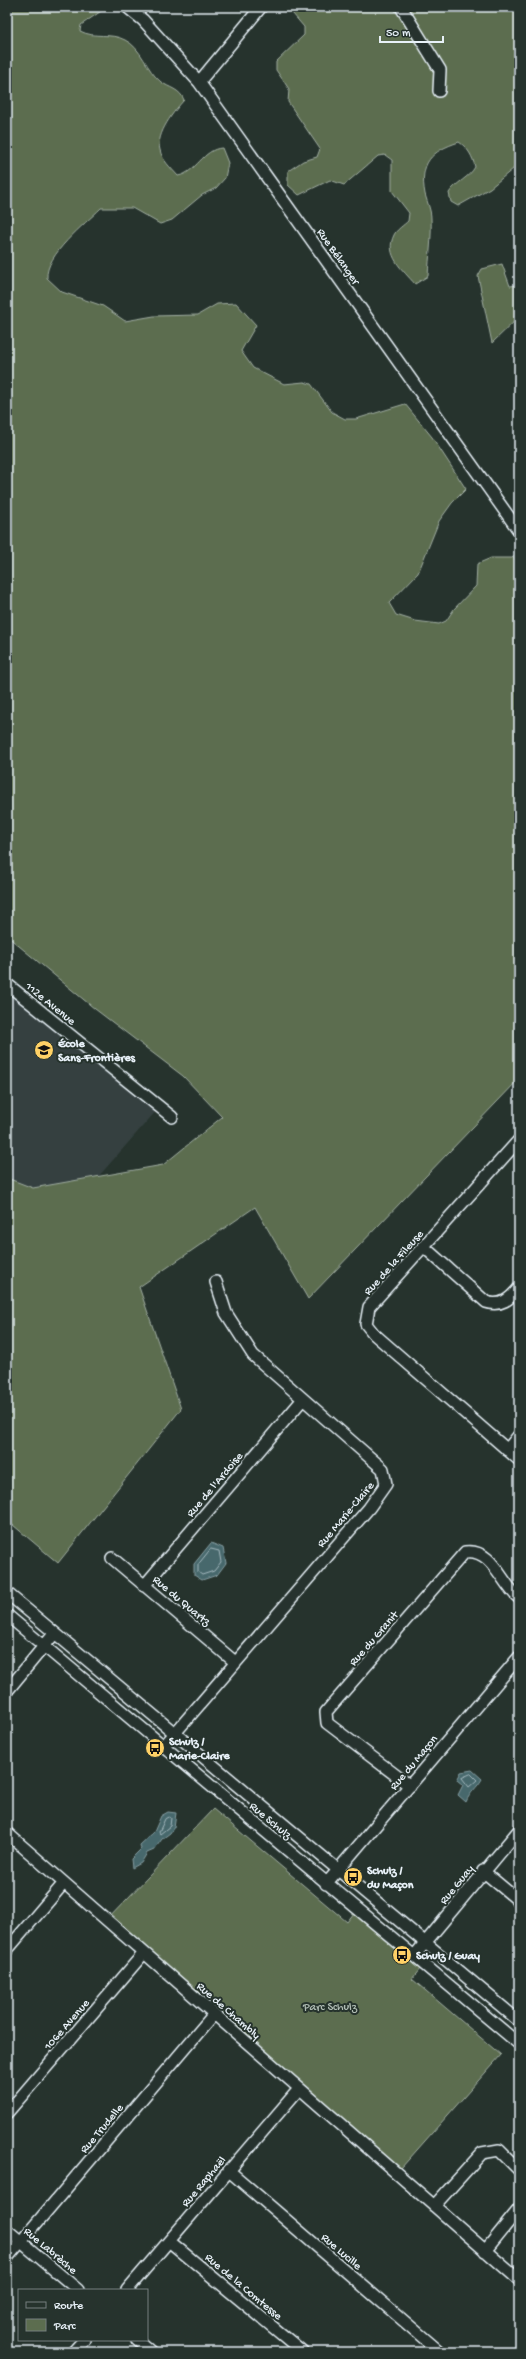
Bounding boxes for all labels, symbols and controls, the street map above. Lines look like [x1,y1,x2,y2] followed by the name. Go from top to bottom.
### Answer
[380,18,443,44] scale bar
[386,27,411,41] text: 50 m
[313,226,363,289] street label: Rue Bélanger
[21,979,78,1030] street label: 112e Avenue
[57,1038,136,1066] place label: École Sans-Frontières
[33,1039,55,1061] school or university icon: École Sans-Frontières
[362,1227,428,1299] street label: Rue de la Fileuse
[184,1449,247,1521] street label: Rue de l'Ardoise
[315,1479,379,1551] street label: Rue Marie-Claire
[149,1573,213,1630] street label: Rue du Quartz
[347,1608,403,1670] street label: Rue du Granit
[387,1733,442,1794] street label: Rue du Maçon
[169,1736,230,1764] place label: Schulz / Marie-Claire
[144,1737,166,1759] bus stop icon: Schulz / Marie-Claire
[246,1800,294,1844] street label: Rue Schulz
[437,1863,478,1908] street label: Rue Guay
[367,1865,414,1893] place label: Schulz / du Maçon
[342,1866,364,1888] bus stop icon: Schulz / du Maçon
[391,1944,413,1966] bus stop icon: Schulz / Guay
[416,1950,480,1964] place label: Schulz / Guay
[193,1980,263,2043] street label: Rue de Chambly
[41,1996,94,2054] street label: 106e Avenue
[302,2001,358,2015] park label: Parc Schulz
[78,2101,128,2157] street label: Rue Trudelle
[179,2154,230,2210] street label: Rue Raphaël
[20,2225,80,2278] street label: Rue Labrèche
[318,2231,364,2274] street label: Rue Lucille
[201,2251,285,2324] street label: Rue de la Comtesse
[18,2289,148,2341] legend
[54,2300,84,2314] text: Route
[53,2320,77,2334] text: Parc

